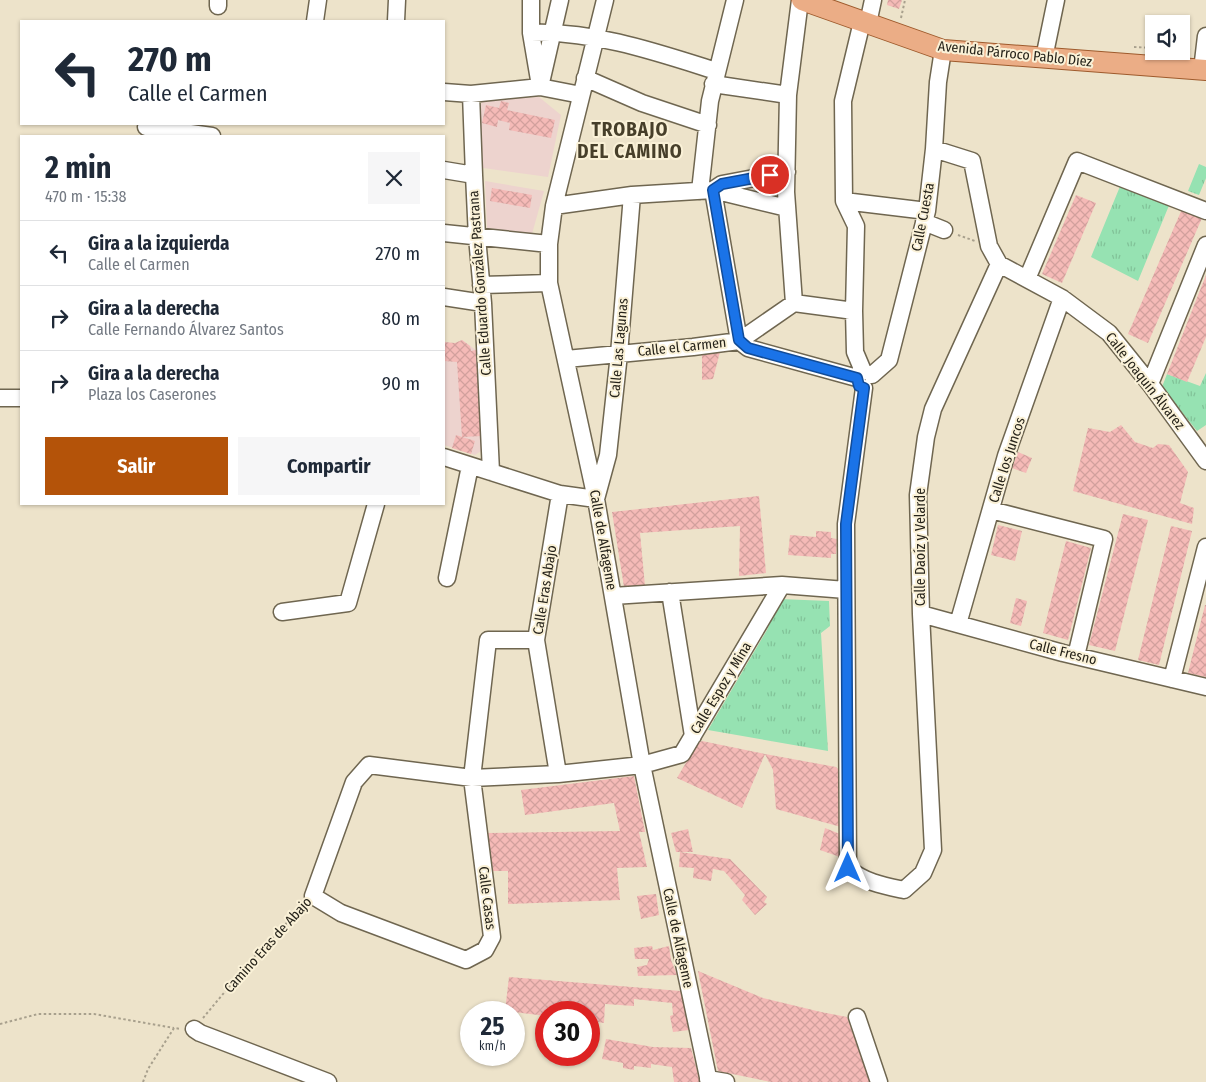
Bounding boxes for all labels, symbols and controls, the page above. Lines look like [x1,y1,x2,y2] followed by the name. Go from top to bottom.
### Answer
[1145,15,1190,60] map controls
[1145,15,1190,60] button: sound
[937,37,1093,71] street label: Avenida Párroco Pablo Díez
[128,38,212,80] text: 270 m
[45,40,110,105] icon: left
[128,80,268,107] text: Calle el Carmen
[577,118,683,163] district label: TROBAJO DEL CAMINO
[45,150,112,186] text: 2 min
[368,152,420,204] button: close
[749,154,791,196] pin
[756,161,784,189] icon: arrive
[908,181,938,253] street label: Calle Cuesta
[45,187,126,206] text: 470 m · 15:38
[465,190,495,376] street label: Calle Eduardo González Pastrana
[88,232,230,255] text: Gira a la izquierda
[45,239,73,267] icon: left
[375,242,420,265] text: 270 m
[88,255,190,274] text: Calle el Carmen
[88,297,220,320] text: Gira a la derecha
[606,297,632,399] street label: Calle Las Lagunas
[45,304,73,332] icon: right
[382,307,420,330] text: 80 m
[88,320,284,339] text: Calle Fernando Álvarez Santos
[1102,328,1189,433] street label: Calle Joaquín Álvarez
[637,334,727,360] street label: Calle el Carmen
[88,362,220,385] text: Gira a la derecha
[45,369,73,397] icon: right
[382,372,420,395] text: 90 m
[88,385,216,404] text: Plaza los Caserones
[985,415,1029,505] street label: Calle los Juncos
[45,437,228,495] button: Salir
[238,437,420,495] button: Compartir
[586,488,620,592] street label: Calle de Alfageme
[912,488,929,606] street label: Calle Daoíz y Velarde
[530,544,560,636] street label: Calle Eras Abajo
[1027,635,1099,669] street label: Calle Fresno
[687,639,755,737] street label: Calle Espoz y Mina
[821,841,873,893] position arrow
[475,865,499,931] street label: Calle Casas
[659,887,697,990] street label: Calle de Alfageme
[221,894,315,996] street label: Camino Eras de Abajo
[535,1001,600,1066] speed limit sign: 30
[481,1012,504,1042] text: 25
[479,1039,506,1053] text: km/h

